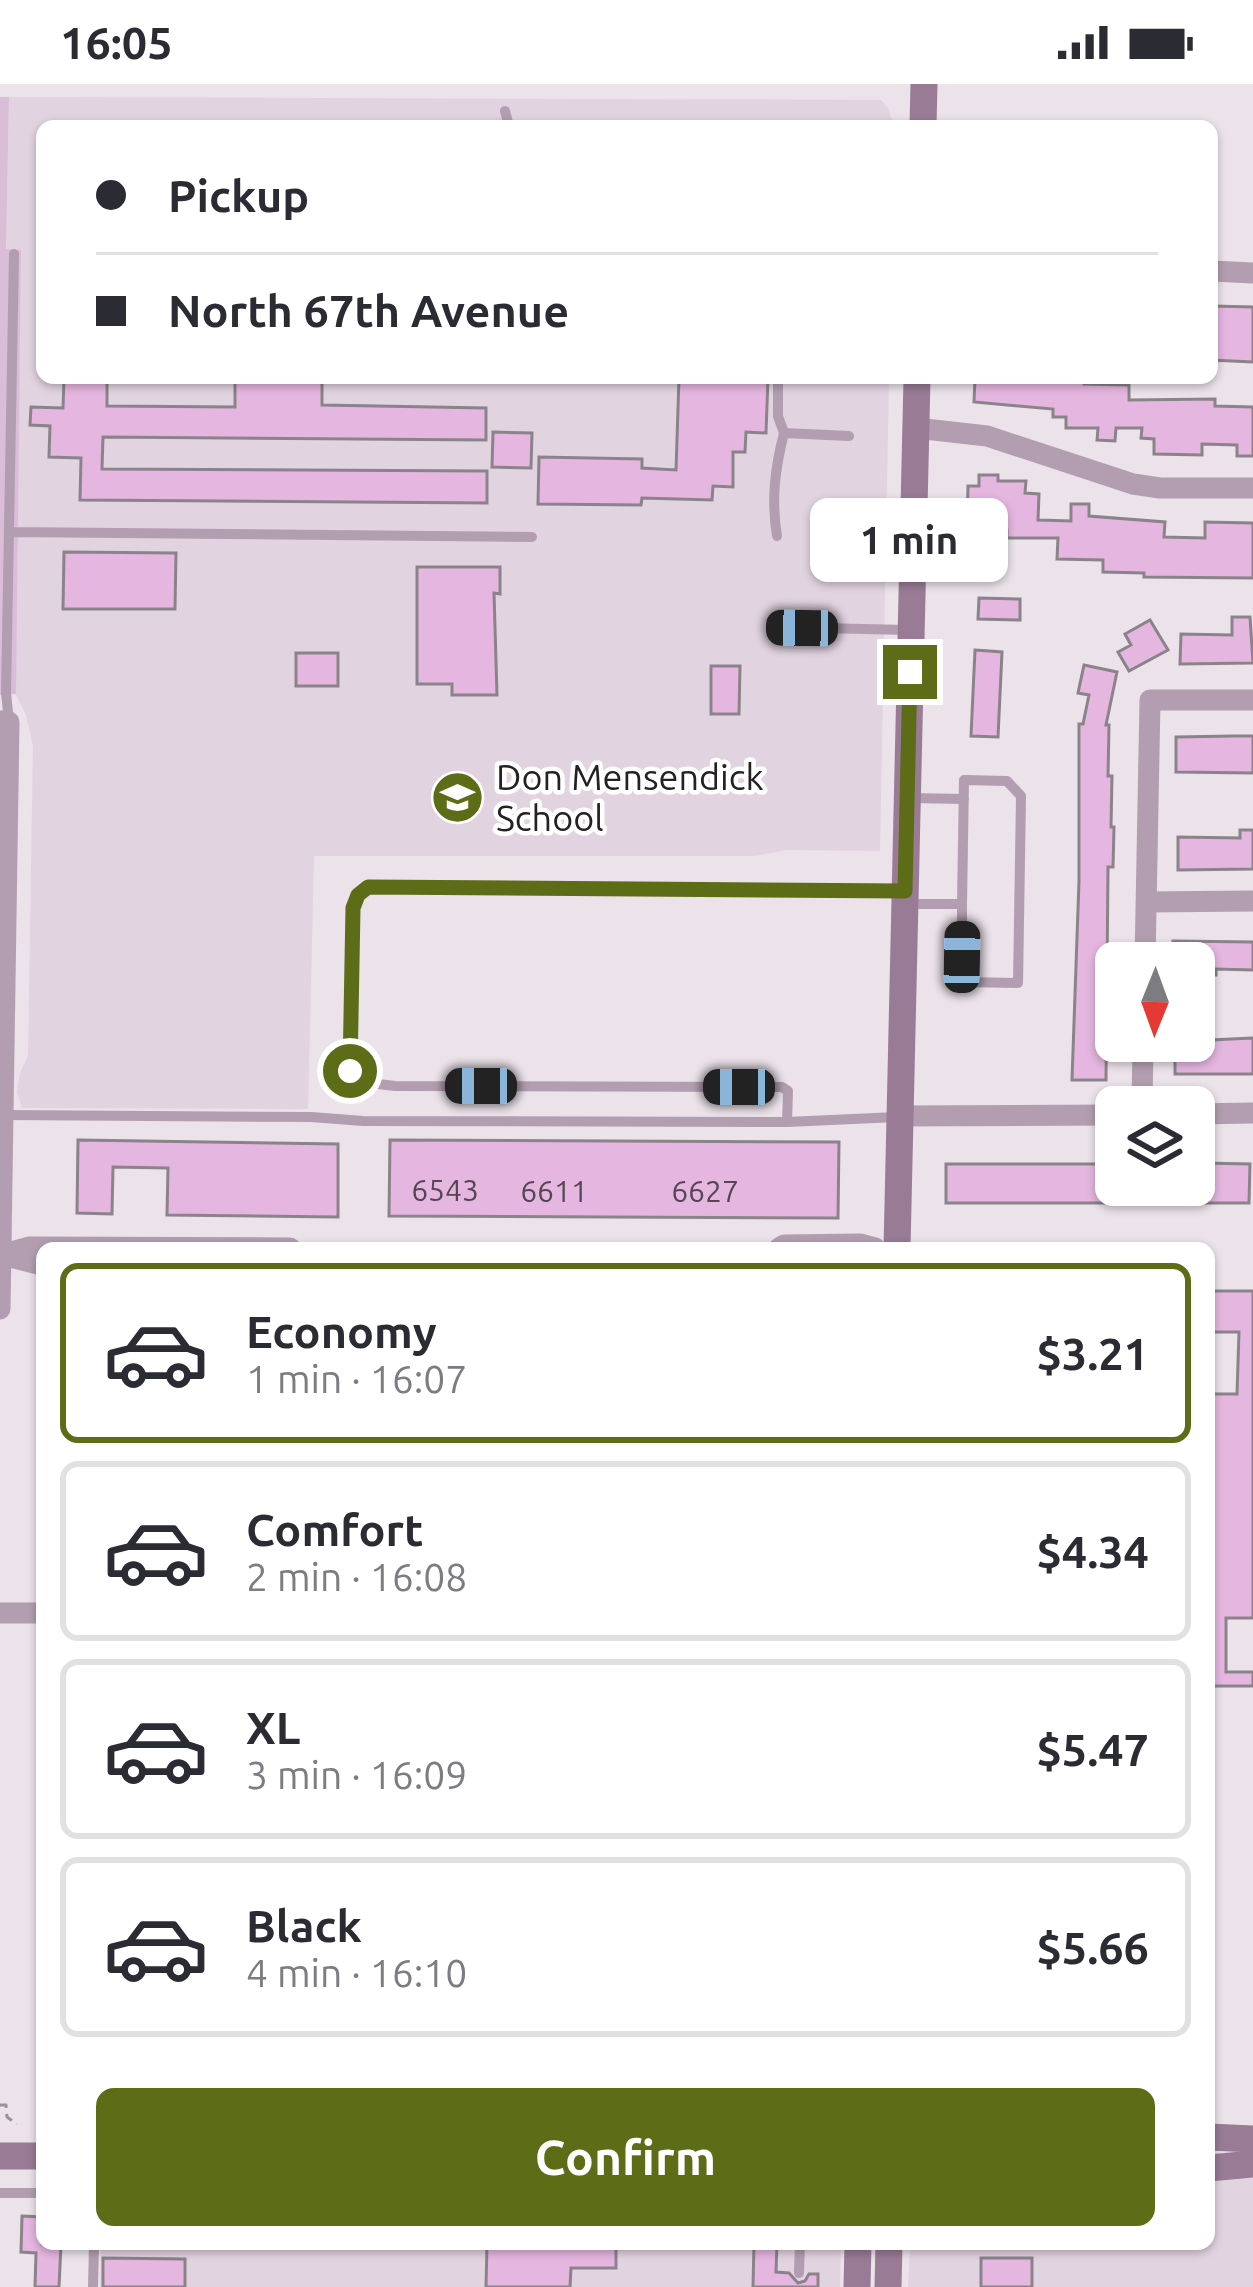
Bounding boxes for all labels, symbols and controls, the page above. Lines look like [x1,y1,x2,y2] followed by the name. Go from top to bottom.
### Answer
[60,17,173,68] text: 16:05
[168,170,309,221] text: Pickup
[168,285,569,336] text: North 67th Avenue
[811,498,1009,582] callout: 1 min
[860,518,958,561] text: 1 min
[766,609,838,647] car
[883,645,937,699] route end
[496,756,764,838] place label: Don Mensendick School
[429,770,485,826] school or university icon: Don Mensendick School
[943,921,981,993] car
[1095,942,1215,1062] north arrow
[1095,942,1215,1206] map controls
[323,1044,377,1098] route start
[445,1068,517,1104] car
[703,1069,775,1105] car
[1095,1086,1215,1206] button: layers
[411,1173,479,1207] house number: 6543
[520,1174,588,1208] house number: 6611
[671,1174,739,1208] house number: 6627
[102,1299,210,1407] icon: car
[246,1306,437,1357] text: Economy
[1036,1328,1149,1379] text: $3.21
[246,1357,467,1400] text: 1 min · 16:07
[102,1497,210,1605] icon: car
[246,1504,423,1555] text: Comfort
[1036,1526,1149,1577] text: $4.34
[246,1555,467,1598] text: 2 min · 16:08
[102,1695,210,1803] icon: car
[246,1702,300,1753] text: XL
[1036,1724,1149,1775] text: $5.47
[246,1753,467,1796] text: 3 min · 16:09
[102,1893,210,2001] icon: car
[246,1900,362,1951] text: Black
[1036,1922,1149,1973] text: $5.66
[246,1951,467,1994] text: 4 min · 16:10
[96,2088,1155,2226] button: Confirm

